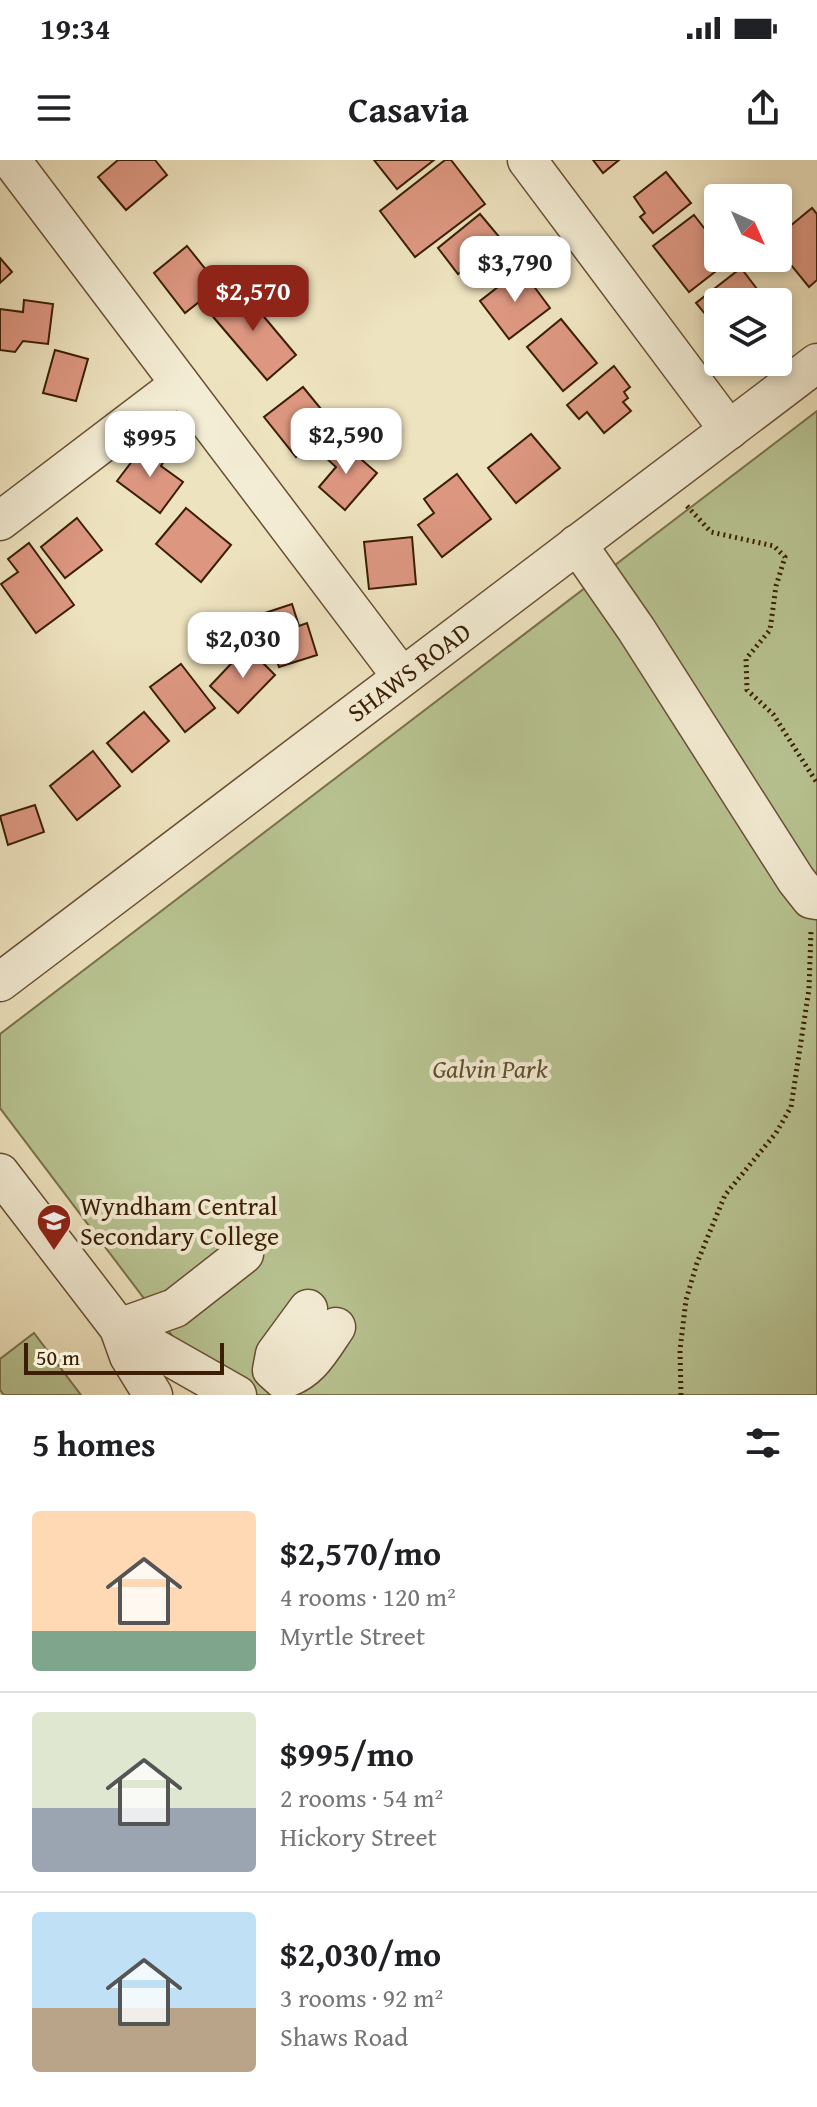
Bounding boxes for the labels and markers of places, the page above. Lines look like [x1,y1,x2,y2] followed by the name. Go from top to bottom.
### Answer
[450,236,580,304] pin: $3,790
[188,265,318,333] pin: $2,570
[281,408,411,476] pin: $2,590
[103,411,197,479] pin: $995
[178,612,308,680] pin: $2,030
[80,1186,279,1255] place label: Wyndham Central Secondary College
[35,1202,73,1252] school or university icon: Wyndham Central Secondary College

